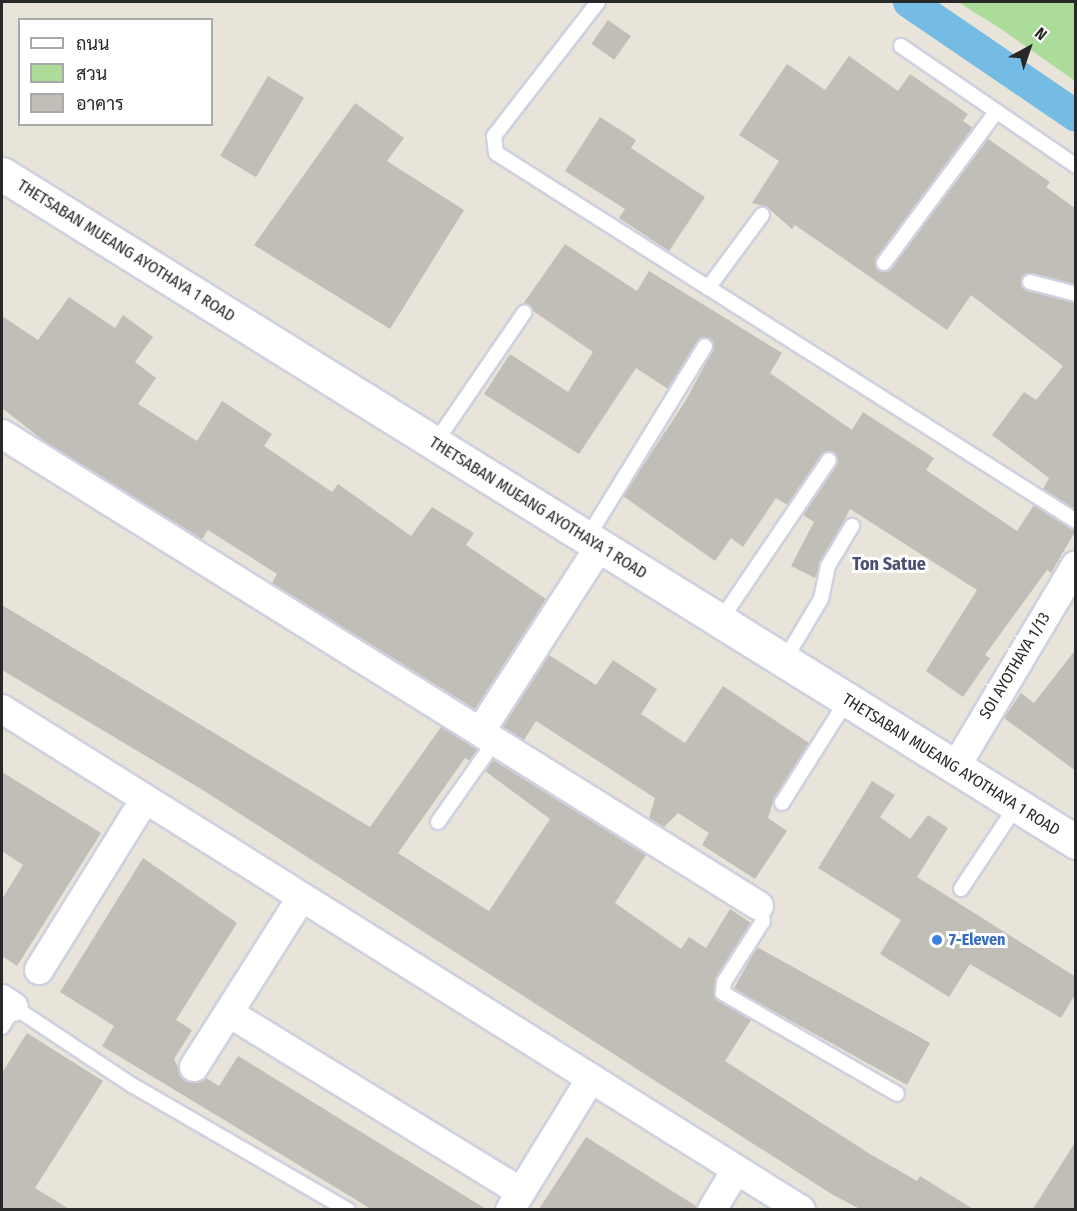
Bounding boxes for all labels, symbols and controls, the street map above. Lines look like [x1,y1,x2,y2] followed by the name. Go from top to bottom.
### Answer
[18,18,213,126] legend
[999,18,1059,78] north arrow
[1031,23,1051,44] text: N
[76,33,109,55] text: ถนน
[76,63,107,85] text: สวน
[76,93,124,115] text: อาคาร
[14,176,238,326] street label: THETSABAN MUEANG AYOTHAYA 1 ROAD
[426,433,650,583] street label: THETSABAN MUEANG AYOTHAYA 1 ROAD
[852,553,926,575] district label: Ton Satue
[976,609,1054,723] street label: SOI AYOTHAYA 1/13
[839,690,1063,840] street label: THETSABAN MUEANG AYOTHAYA 1 ROAD
[949,930,1005,950] place label: 7-Eleven
[930,933,944,947] marker: 7-Eleven

